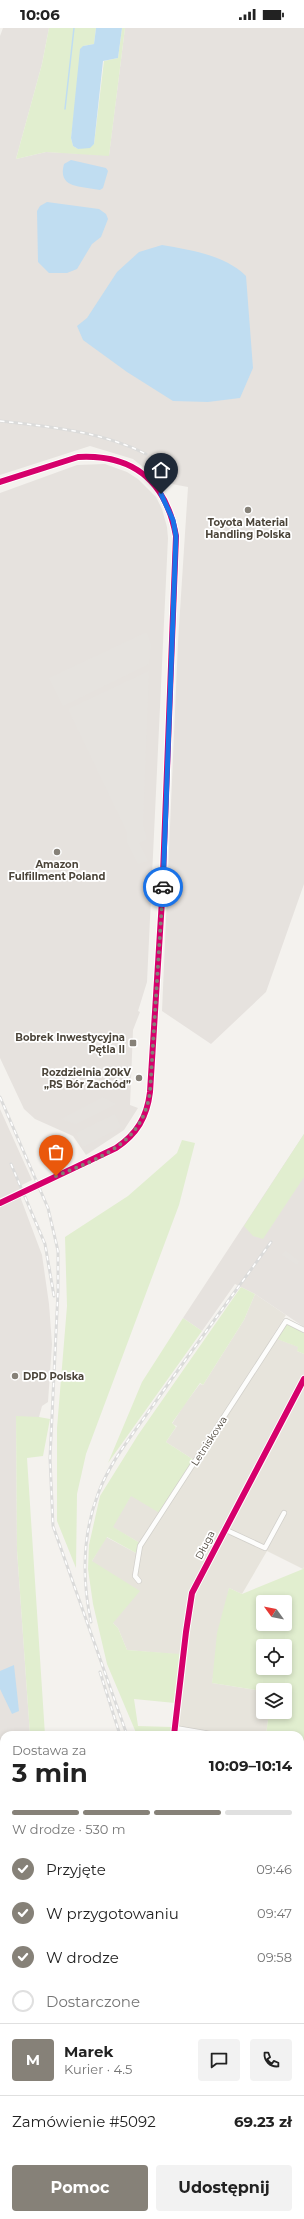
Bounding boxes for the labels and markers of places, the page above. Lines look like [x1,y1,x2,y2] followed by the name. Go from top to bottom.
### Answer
[144,453,178,494] pin
[243,505,253,515] marker: Toyota Material Handling Polska
[205,516,291,541] place label: Toyota Material Handling Polska
[52,847,62,857] marker: Amazon Fulfillment Poland
[9,858,105,883] place label: Amazon Fulfillment Poland
[15,1031,125,1056] place label: Bobrek Inwestycyjna Pętla II
[128,1038,138,1048] marker: Bobrek Inwestycyjna Pętla II
[42,1066,132,1091] place label: Rozdzielnia 20kV „RS Bór Zachód”
[134,1073,144,1083] marker: Rozdzielnia 20kV „RS Bór Zachód”
[39,1135,73,1176] pin
[23,1370,84,1383] place label: DPD Polska
[10,1371,20,1381] marker: DPD Polska

